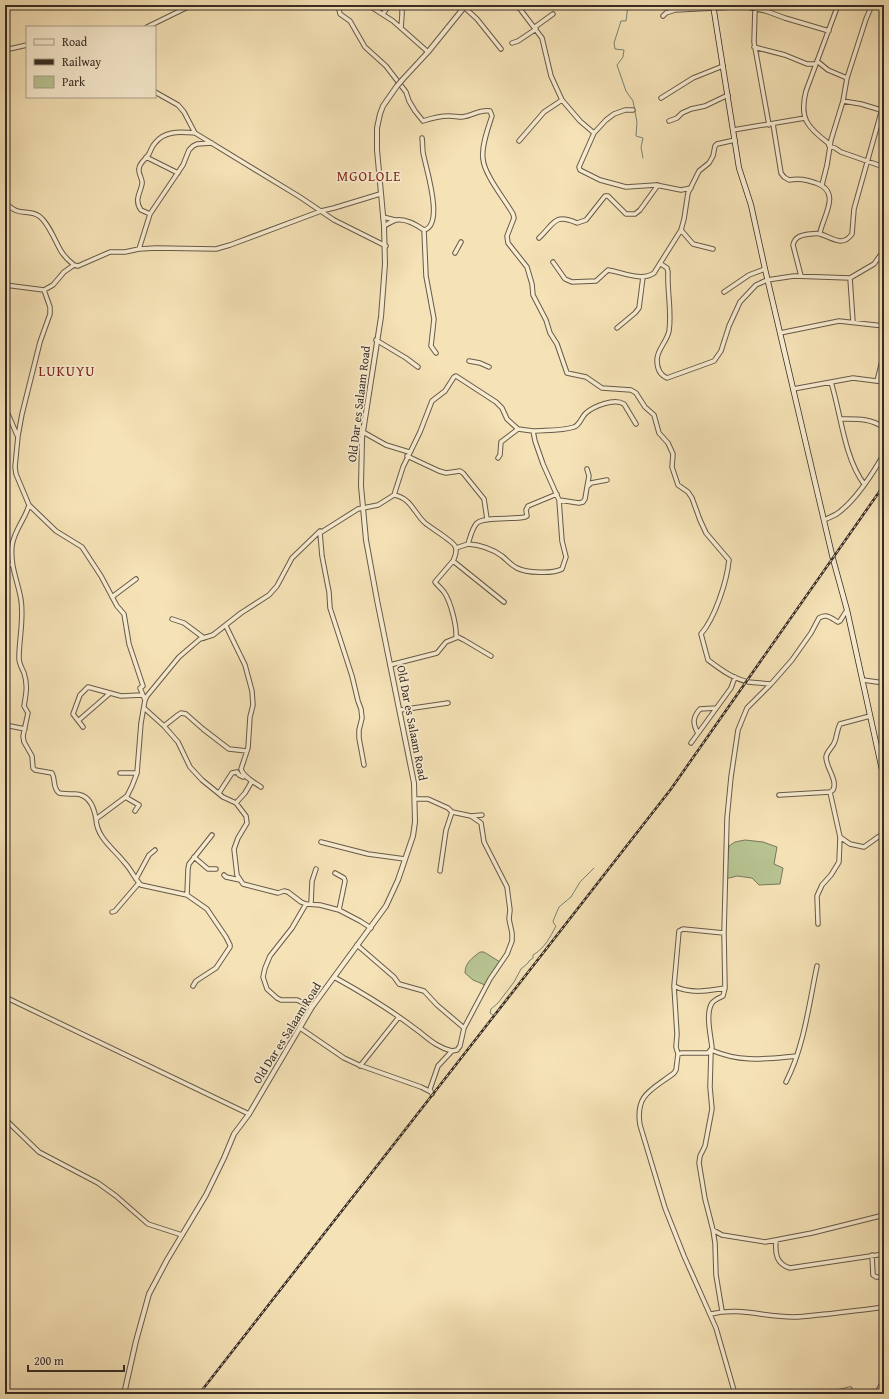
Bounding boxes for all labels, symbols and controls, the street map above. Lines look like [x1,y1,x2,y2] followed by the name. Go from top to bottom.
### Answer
[26,26,156,98] legend
[62,33,88,50] text: Road
[62,53,101,70] text: Railway
[62,73,86,90] text: Park
[337,166,401,186] district label: MGOLOLE
[343,344,374,463] street label: Old Dar es Salaam Road
[38,361,96,381] district label: LUKUYU
[393,664,432,783] street label: Old Dar es Salaam Road
[248,978,325,1087] street label: Old Dar es Salaam Road
[28,1347,124,1373] scale bar
[34,1352,64,1369] text: 200 m

